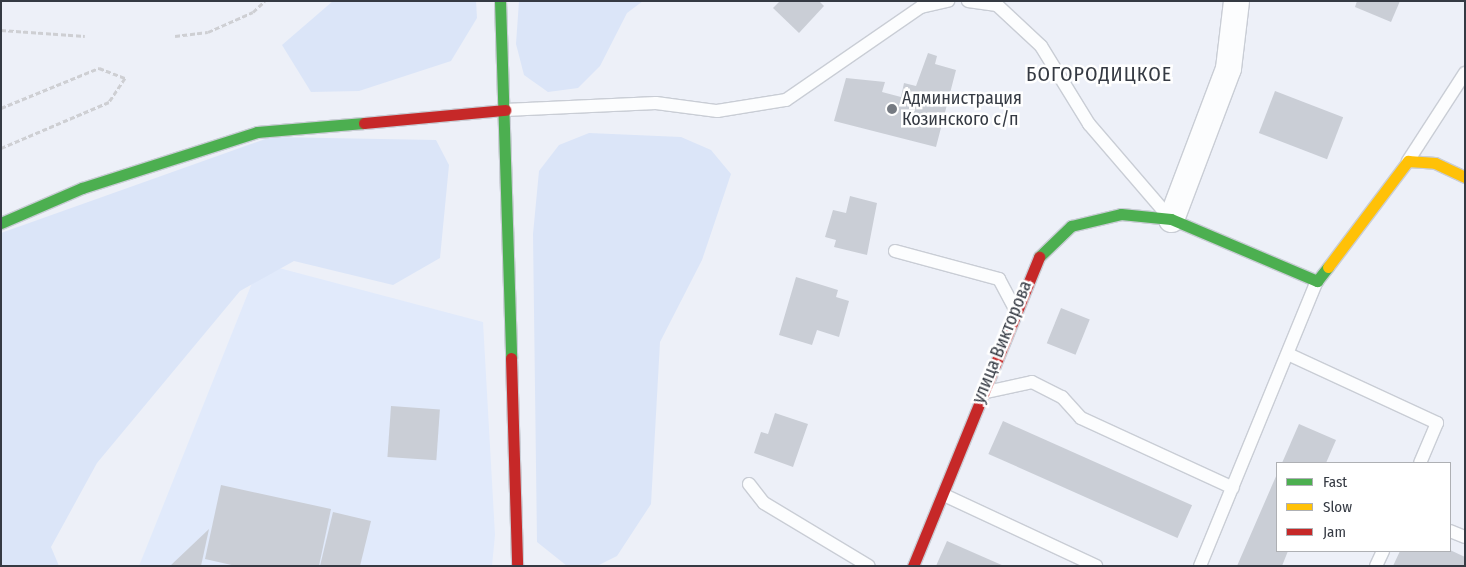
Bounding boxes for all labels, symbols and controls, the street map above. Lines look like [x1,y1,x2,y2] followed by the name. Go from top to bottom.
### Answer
[1024,62,1174,86] district label: БОГОРОДИЦКОЕ
[902,88,1022,130] place label: Администрация Козинского с/п
[886,103,898,115] marker: Администрация Козинского с/п
[968,278,1036,406] street label: улица Викторова
[1276,462,1451,552] legend
[1323,473,1347,491] text: Fast
[1323,498,1352,516] text: Slow
[1323,523,1346,541] text: Jam

